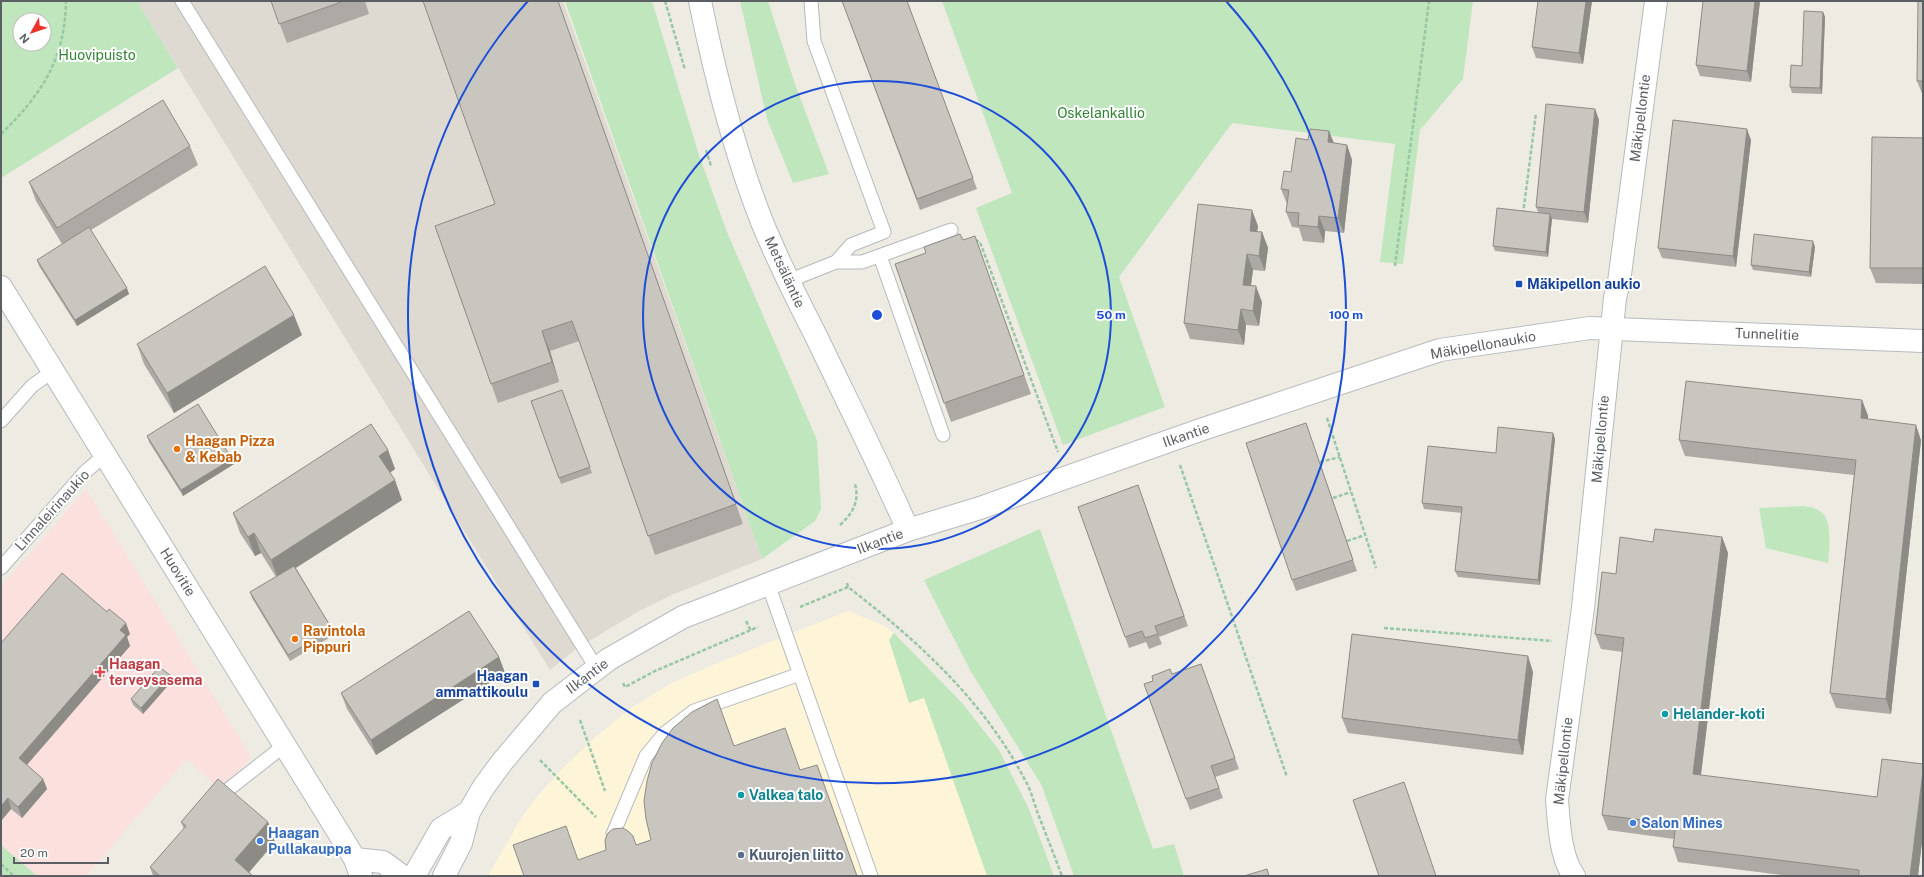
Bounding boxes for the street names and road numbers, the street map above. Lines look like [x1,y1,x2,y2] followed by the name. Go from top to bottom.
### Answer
[1627,73,1653,163] street label: Mäkipellontie
[762,234,808,310] street label: Metsäläntie
[1735,325,1799,343] street label: Tunnelitie
[1429,328,1537,362] street label: Mäkipellonaukio
[1588,394,1612,484] street label: Mäkipellontie
[1161,420,1211,450] street label: Ilkantie
[12,466,93,554] street label: Linnaleirinaukio
[855,525,905,557] street label: Ilkantie
[157,545,199,599] street label: Huovitie
[563,655,611,697] street label: Ilkantie
[1550,716,1576,806] street label: Mäkipellontie

